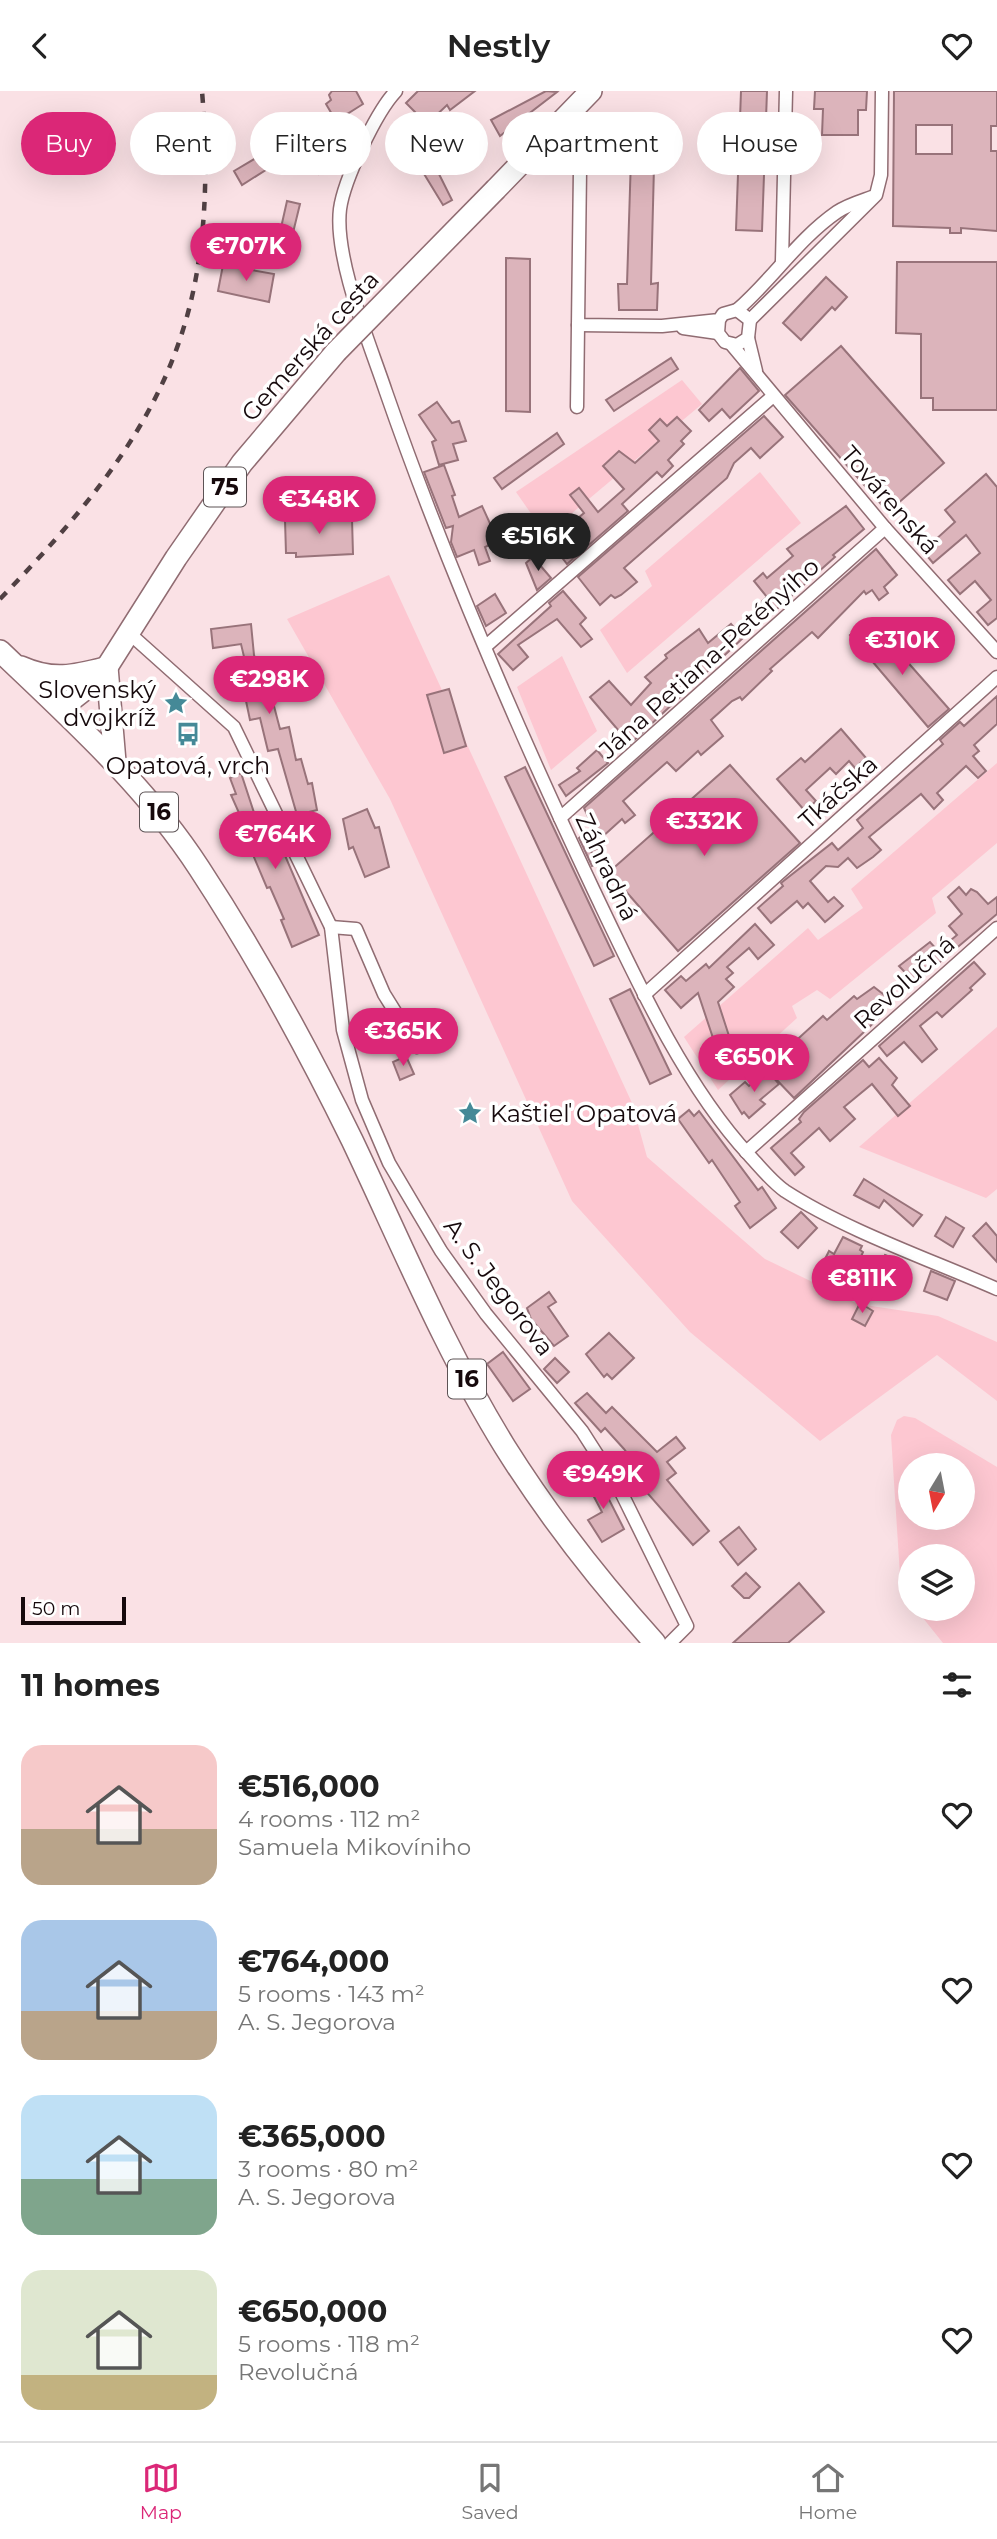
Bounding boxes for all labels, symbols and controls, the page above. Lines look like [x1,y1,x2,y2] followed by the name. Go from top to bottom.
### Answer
[447,26,550,65] text: Nestly
[21,27,59,65] icon: back
[938,27,976,65] icon: heart
[21,112,116,175] chip: Buy
[130,112,236,175] chip: Rent
[250,112,371,175] chip: Filters
[385,112,488,175] chip: New
[502,112,683,175] chip: Apartment
[697,112,822,175] chip: House
[197,223,295,283] pin: €707K
[206,232,286,260] text: €707K
[235,265,385,427] street label: Gemerská cesta
[835,440,945,560] street label: Továrenská
[204,467,246,507] road number: 75
[270,477,368,536] pin: €348K
[279,485,359,513] text: €348K
[489,513,587,573] pin: €516K
[502,522,574,550] text: €516K
[592,552,825,765] street label: Jána Petiana-Petényiho
[853,617,951,677] pin: €310K
[865,626,939,654] text: €310K
[220,657,318,716] pin: €298K
[230,665,309,693] text: €298K
[38,675,156,732] place label: Slovenský dvojkríž
[162,689,190,717] place icon: Slovenský dvojkríž
[174,720,202,748] bus stop icon: Opatová, vrch
[793,749,883,835] street label: Tkáčska
[106,751,270,780] place label: Opatová, vrch
[140,793,178,831] road number: 16
[655,799,753,858] pin: €332K
[666,807,742,835] text: €332K
[569,809,645,925] street label: Záhradná
[226,811,324,871] pin: €764K
[235,820,315,848] text: €764K
[848,929,960,1035] street label: Revolučná
[354,1009,452,1068] pin: €365K
[364,1017,442,1045] text: €365K
[705,1035,803,1094] pin: €650K
[714,1043,794,1071] text: €650K
[456,1099,484,1127] place icon: Kaštieľ Opatová
[490,1099,677,1128] place label: Kaštieľ Opatová
[438,1212,560,1362] street label: A. S. Jegorova
[813,1255,911,1315] pin: €811K
[828,1264,896,1292] text: €811K
[448,1359,486,1399] road number: 16
[554,1451,652,1511] pin: €949K
[898,1453,975,1529] north arrow
[898,1453,975,1621] map controls
[563,1460,643,1488] text: €949K
[898,1544,975,1621] button: layers
[21,1594,126,1626] scale bar
[32,1597,80,1620] text: 50 m
[938,1666,976,1704] icon: filters
[21,1667,160,1704] text: 11 homes
[238,1768,380,1805] text: €516,000
[77,1773,161,1857] icon: home
[938,1796,976,1834] icon: heart
[238,1805,420,1833] text: 4 rooms · 112 m²
[238,1833,471,1861] text: Samuela Mikovíniho
[238,1943,389,1980] text: €764,000
[77,1948,161,2032] icon: home
[938,1971,976,2009] icon: heart
[238,1980,425,2008] text: 5 rooms · 143 m²
[238,2008,396,2036] text: A. S. Jegorova
[238,2118,386,2155] text: €365,000
[77,2123,161,2207] icon: home
[938,2146,976,2184] icon: heart
[238,2155,418,2183] text: 3 rooms · 80 m²
[238,2183,396,2211] text: A. S. Jegorova
[238,2293,387,2330] text: €650,000
[77,2298,161,2382] icon: home
[938,2321,976,2359] icon: heart
[238,2330,420,2358] text: 5 rooms · 118 m²
[238,2358,359,2386] text: Revolučná
[140,2459,182,2524] tab: Map
[462,2459,519,2524] tab: Saved
[798,2459,857,2524] tab: Home

